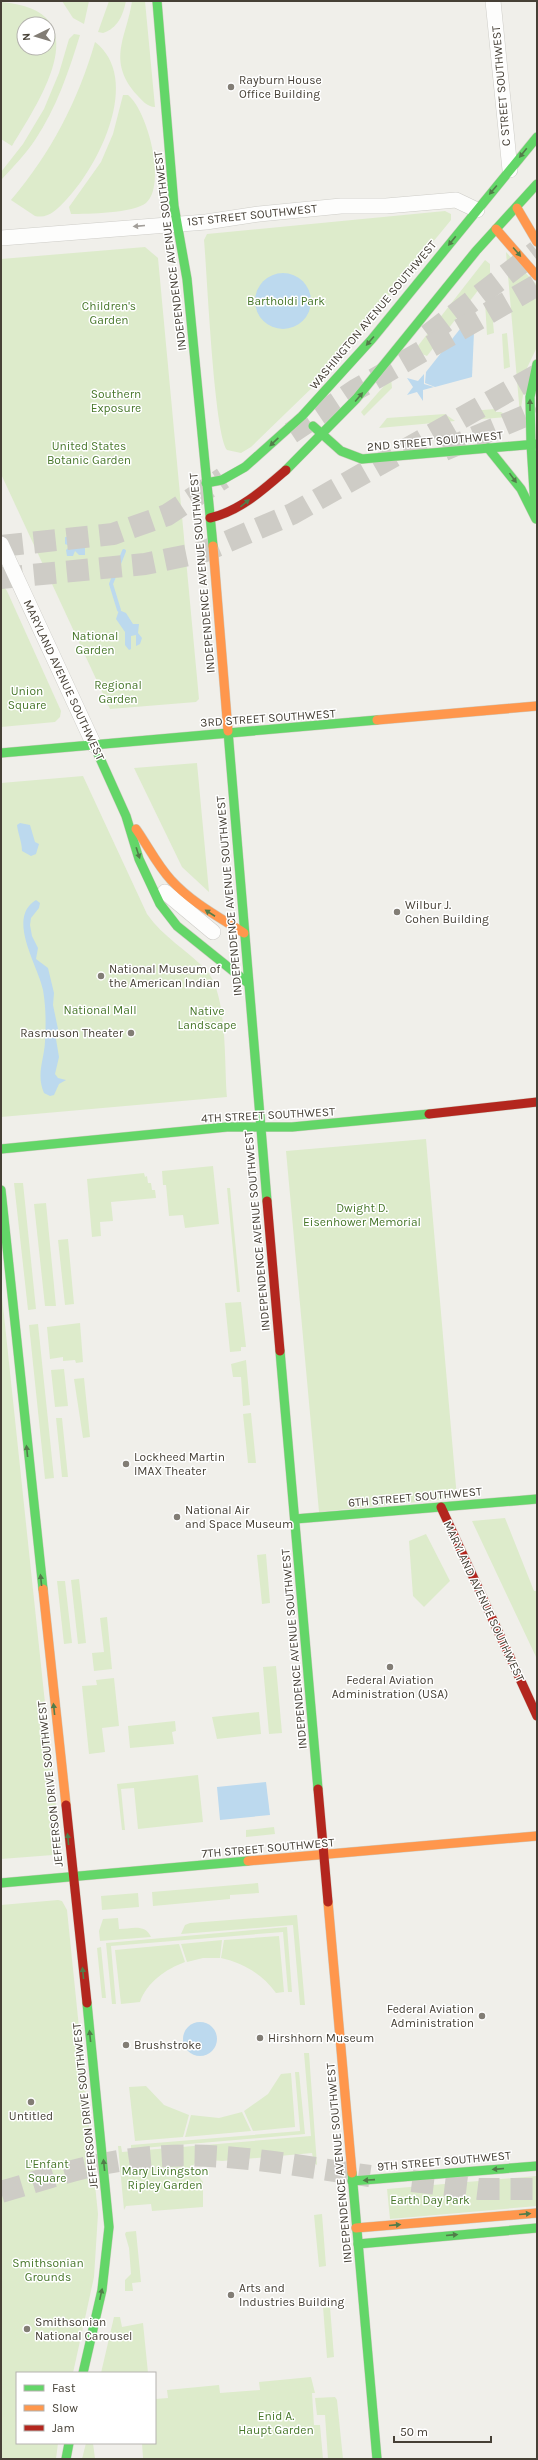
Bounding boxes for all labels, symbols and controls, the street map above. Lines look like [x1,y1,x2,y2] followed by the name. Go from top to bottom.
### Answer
[16,16,56,56] north arrow
[489,25,513,147] street label: C STREET SOUTHWEST
[20,32,33,41] text: N
[239,73,322,101] place label: Rayburn House Office Building
[226,82,236,92] marker: Rayburn House Office Building
[519,148,528,159] one-way arrow
[151,150,189,352] street label: INDEPENDENCE AVENUE SOUTHWEST
[489,185,498,196] one-way arrow
[186,201,318,229] street label: 1ST STREET SOUTHWEST
[133,223,145,230] one-way arrow
[448,235,457,246] one-way arrow
[307,238,439,392] street label: WASHINGTON AVENUE SOUTHWEST
[512,247,521,258] one-way arrow
[247,294,325,308] park label: Bartholdi Park
[82,299,136,327] park label: Children's Garden
[365,336,374,347] one-way arrow
[91,387,141,415] park label: Southern Exposure
[355,392,364,403] one-way arrow
[527,398,533,411] one-way arrow
[366,428,504,454] street label: 2ND STREET SOUTHWEST
[269,437,278,446] one-way arrow
[47,439,131,467] park label: United States Botanic Garden
[186,472,218,674] street label: INDEPENDENCE AVENUE SOUTHWEST
[509,472,517,483] one-way arrow
[240,499,251,507] one-way arrow
[21,597,107,763] street label: MARYLAND AVENUE SOUTHWEST
[72,629,118,657] park label: National Garden
[94,678,142,706] park label: Regional Garden
[8,684,46,712] park label: Union Square
[200,706,336,730] street label: 3RD STREET SOUTHWEST
[213,795,245,997] street label: INDEPENDENCE AVENUE SOUTHWEST
[135,848,141,860] one-way arrow
[405,898,489,926] place label: Wilbur J. Cohen Building
[392,907,402,917] marker: Wilbur J. Cohen Building
[205,909,216,917] one-way arrow
[109,962,221,990] place label: National Museum of the American Indian
[96,971,106,981] marker: National Museum of the American Indian
[63,1003,137,1017] park label: National Mall
[178,1004,236,1032] park label: Native Landscape
[20,1026,124,1040] place label: Rasmuson Theater
[126,1028,136,1038] marker: Rasmuson Theater
[201,1104,335,1126] street label: 4TH STREET SOUTHWEST
[241,1130,273,1332] street label: INDEPENDENCE AVENUE SOUTHWEST
[303,1201,421,1229] park label: Dwight D. Eisenhower Memorial
[24,1445,31,1457] one-way arrow
[134,1450,225,1478] place label: Lockheed Martin IMAX Theater
[121,1459,131,1469] marker: Lockheed Martin IMAX Theater
[347,1484,483,1510] street label: 6TH STREET SOUTHWEST
[185,1503,293,1531] place label: National Air and Space Museum
[172,1512,182,1522] marker: National Air and Space Museum
[441,1518,527,1684] street label: MARYLAND AVENUE SOUTHWEST
[278,1548,310,1750] street label: INDEPENDENCE AVENUE SOUTHWEST
[37,1574,44,1586] one-way arrow
[385,1662,395,1672] marker: Federal Aviation Administration (USA)
[332,1673,448,1701] place label: Federal Aviation Administration (USA)
[34,1700,66,1868] street label: JEFFERSON DRIVE SOUTHWEST
[51,1703,57,1715] one-way arrow
[65,1832,71,1845] one-way arrow
[201,1835,335,1861] street label: 7TH STREET SOUTHWEST
[80,1967,86,1979] one-way arrow
[387,2002,474,2030] place label: Federal Aviation Administration
[477,2011,487,2021] marker: Federal Aviation Administration
[69,2022,101,2190] street label: JEFFERSON DRIVE SOUTHWEST
[86,2030,93,2042] one-way arrow
[268,2031,374,2045] place label: Hirshhorn Museum
[255,2033,265,2043] marker: Hirshhorn Museum
[134,2038,201,2052] place label: Brushstroke
[121,2040,131,2050] marker: Brushstroke
[323,2062,355,2264] street label: INDEPENDENCE AVENUE SOUTHWEST
[26,2097,36,2107] marker: Untitled
[9,2109,53,2123] place label: Untitled
[376,2148,512,2174] street label: 9TH STREET SOUTHWEST
[25,2157,69,2185] park label: L'Enfant Square
[101,2159,107,2171] one-way arrow
[122,2164,208,2192] park label: Mary Livingston Ripley Garden
[492,2166,504,2172] one-way arrow
[363,2176,375,2183] one-way arrow
[390,2193,470,2207] park label: Earth Day Park
[519,2211,531,2218] one-way arrow
[389,2222,401,2229] one-way arrow
[446,2232,458,2239] one-way arrow
[12,2256,84,2284] park label: Smithsonian Grounds
[239,2281,345,2309] place label: Arts and Industries Building
[98,2288,104,2300] one-way arrow
[226,2290,236,2300] marker: Arts and Industries Building
[35,2315,132,2343] place label: Smithsonian National Carousel
[22,2324,32,2334] marker: Smithsonian National Carousel
[16,2372,156,2444] legend
[52,2381,76,2395] text: Fast
[52,2401,78,2415] text: Slow
[238,2409,314,2437] park label: Enid A. Haupt Garden
[394,2418,491,2444] scale bar
[52,2421,75,2435] text: Jam
[400,2425,428,2439] text: 50 m

